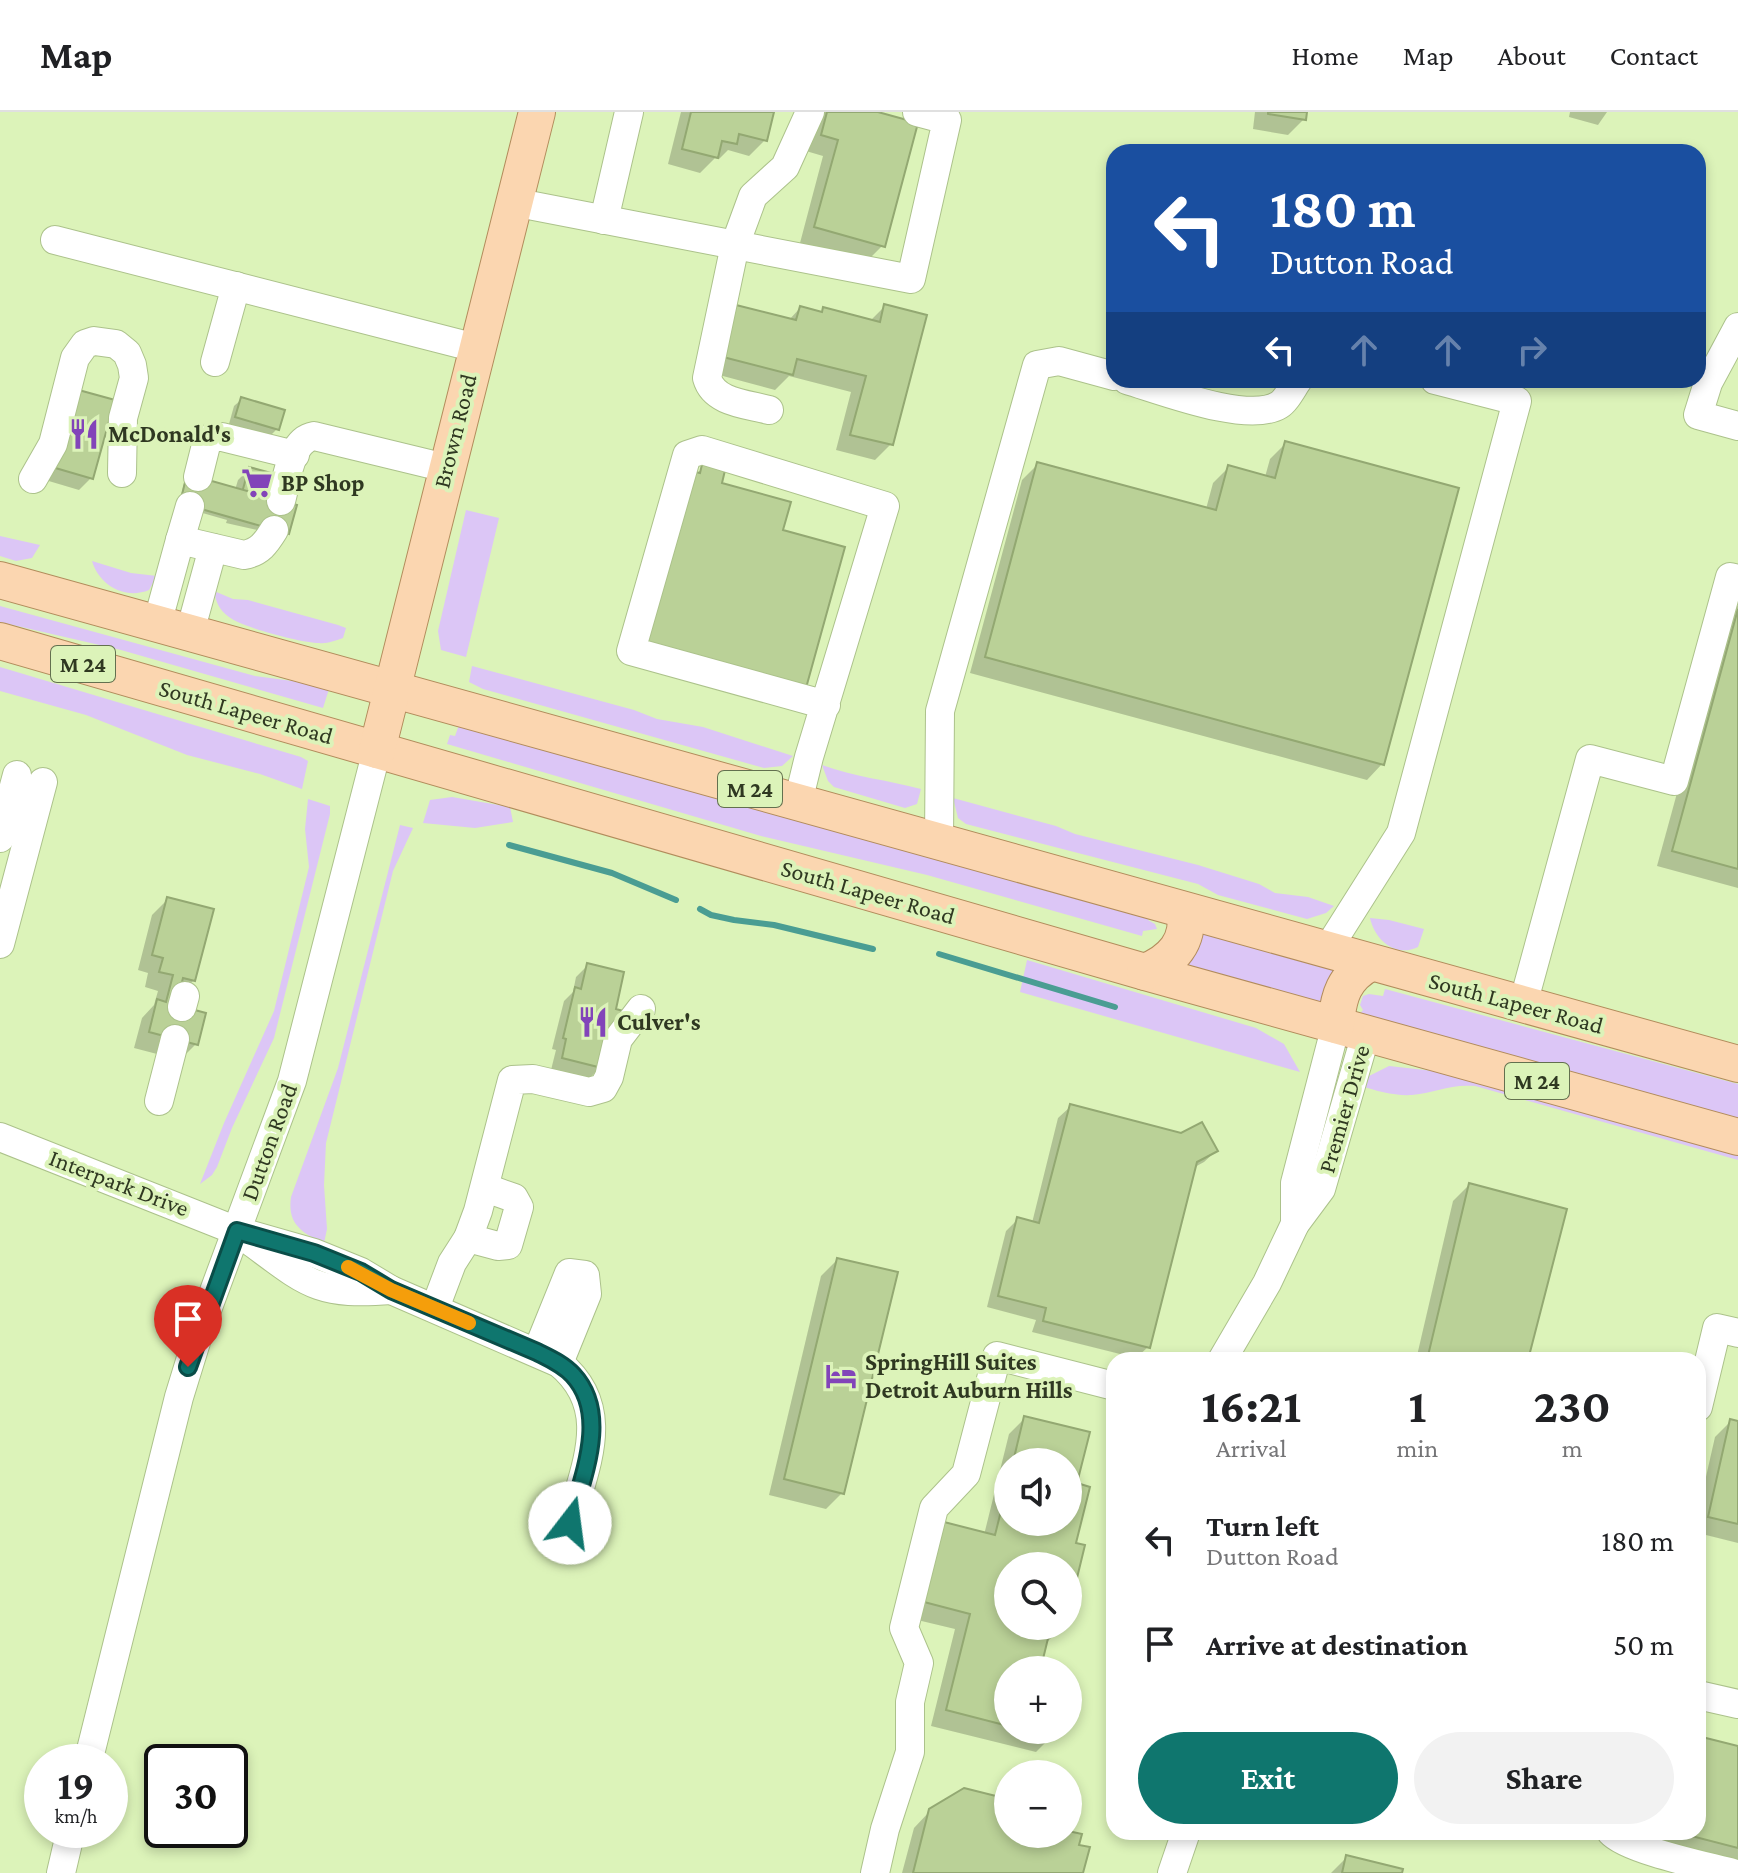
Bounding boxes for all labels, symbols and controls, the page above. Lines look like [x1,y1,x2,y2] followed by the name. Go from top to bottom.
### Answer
[40,34,113,76] text: Map
[1292,40,1359,71] text: Home
[1403,40,1454,71] text: Map
[1498,40,1566,71] text: About
[1610,40,1698,71] text: Contact
[1138,176,1242,280] icon: left
[1270,177,1416,239] text: 180 m
[1270,242,1454,282] text: Dutton Road
[1258,328,1302,372] icon: left
[1342,328,1386,372] icon: ahead
[1426,328,1470,372] icon: ahead
[1510,328,1554,372] icon: right
[427,371,482,491] street label: Brown Road
[67,417,101,451] restaurant icon: McDonald's
[108,420,231,447] place label: McDonald's
[240,466,274,500] supermarket icon: BP Shop
[281,469,365,496] place label: BP Shop
[51,646,115,682] road number: M 24
[156,674,337,749] street label: South Lapeer Road
[718,771,782,807] road number: M 24
[778,854,959,929] street label: South Lapeer Road
[1426,966,1607,1039] street label: South Lapeer Road
[576,1005,610,1039] restaurant icon: Culver's
[617,1008,701,1035] place label: Culver's
[1312,1042,1375,1176] street label: Premier Drive
[1505,1063,1569,1099] road number: M 24
[235,1079,302,1204] street label: Dutton Road
[46,1144,193,1222] street label: Interpark Drive
[154,1285,222,1367] pin
[166,1297,210,1341] icon: arrive
[865,1348,1073,1403] place label: SpringHill Suites Detroit Auburn Hills
[824,1359,858,1393] hotel icon: SpringHill Suites Detroit Auburn Hills
[1201,1379,1301,1432] text: 16:21
[1408,1379,1426,1432] text: 1
[1534,1379,1611,1432] text: 230
[1216,1434,1287,1463] text: Arrival
[1397,1434,1438,1463] text: min
[1562,1434,1583,1463] text: m
[994,1448,1082,1848] map controls
[994,1448,1082,1536] button: sound
[528,1481,612,1565] position arrow
[1206,1509,1319,1542] text: Turn left
[1138,1518,1182,1562] icon: left
[1601,1524,1674,1557] text: 180 m
[1206,1542,1339,1571] text: Dutton Road
[994,1552,1082,1640] button: search
[1138,1622,1182,1666] icon: arrive
[1206,1628,1468,1661] text: Arrive at destination
[1613,1628,1674,1661] text: 50 m
[994,1656,1082,1744] button: +
[1138,1732,1398,1824] button: Exit
[1414,1732,1674,1824] button: Share
[144,1744,248,1848] speed limit sign: 30
[994,1760,1082,1848] button: −
[58,1763,94,1808] text: 19
[54,1805,98,1827] text: km/h

